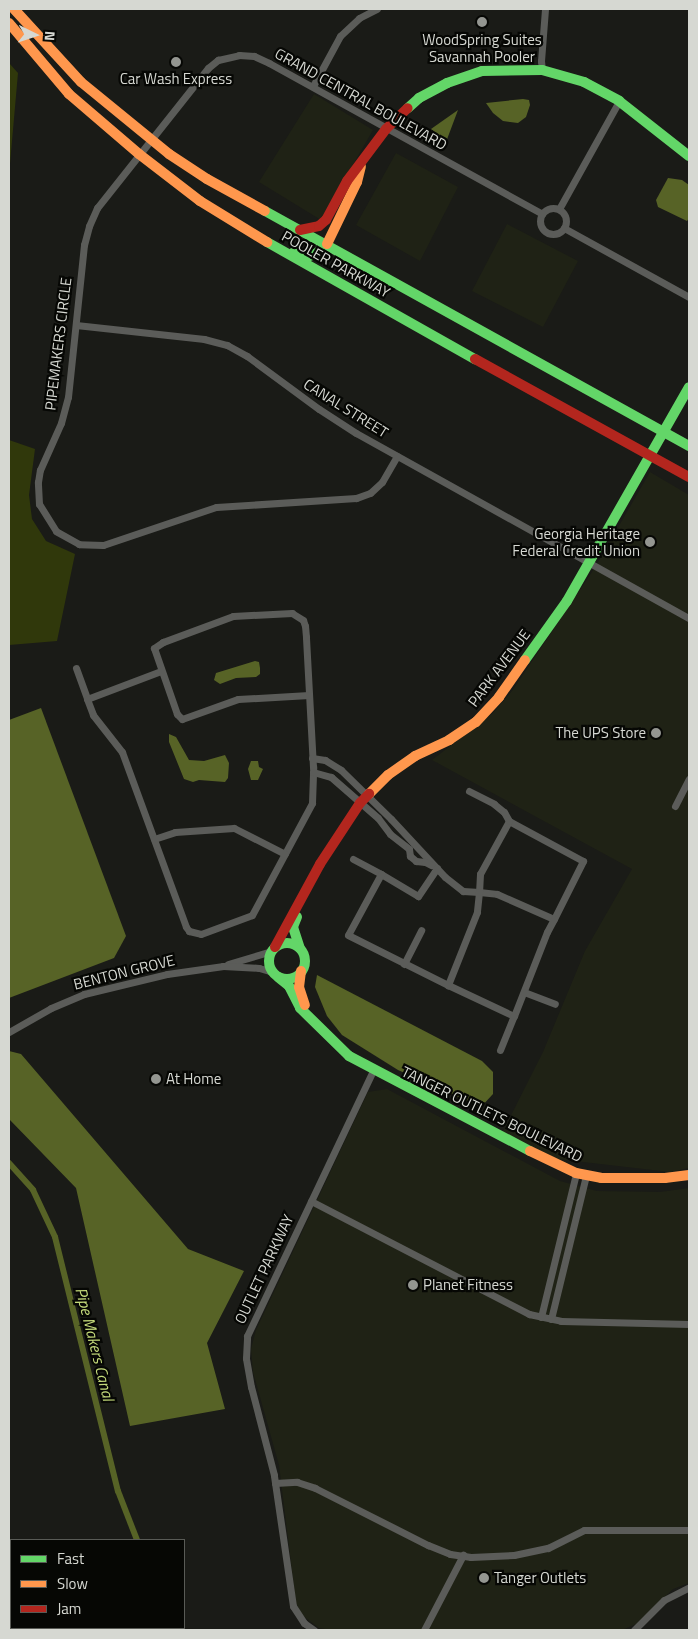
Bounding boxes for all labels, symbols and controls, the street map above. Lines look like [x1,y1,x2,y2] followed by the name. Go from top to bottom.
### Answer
[10,10,60,60] north arrow
[476,16,488,28] marker: WoodSpring Suites Savannah Pooler
[422,30,542,65] place label: WoodSpring Suites Savannah Pooler
[40,31,61,42] text: N
[272,44,450,154] street label: GRAND CENTRAL BOULEVARD
[170,56,182,68] marker: Car Wash Express
[120,70,232,88] place label: Car Wash Express
[279,227,393,301] street label: POOLER PARKWAY
[41,277,75,411] street label: PIPEMAKERS CIRCLE
[300,375,392,441] street label: CANAL STREET
[512,524,640,559] place label: Georgia Heritage Federal Credit Union
[644,536,656,548] marker: Georgia Heritage Federal Credit Union
[464,626,534,710] street label: PARK AVENUE
[555,724,646,742] place label: The UPS Store
[650,727,662,739] marker: The UPS Store
[71,951,177,993] street label: BENTON GROVE
[399,1062,585,1166] street label: TANGER OUTLETS BOULEVARD
[166,1070,221,1088] place label: At Home
[150,1073,162,1085] marker: At Home
[231,1211,297,1327] street label: OUTLET PARKWAY
[423,1276,513,1294] place label: Planet Fitness
[407,1279,419,1291] marker: Planet Fitness
[72,1285,118,1403] water label: Pipe Makers Canal
[10,1539,185,1629] legend
[57,1547,84,1570] text: Fast
[494,1569,586,1587] place label: Tanger Outlets
[57,1572,88,1595] text: Slow
[478,1572,490,1584] marker: Tanger Outlets
[57,1597,81,1620] text: Jam

